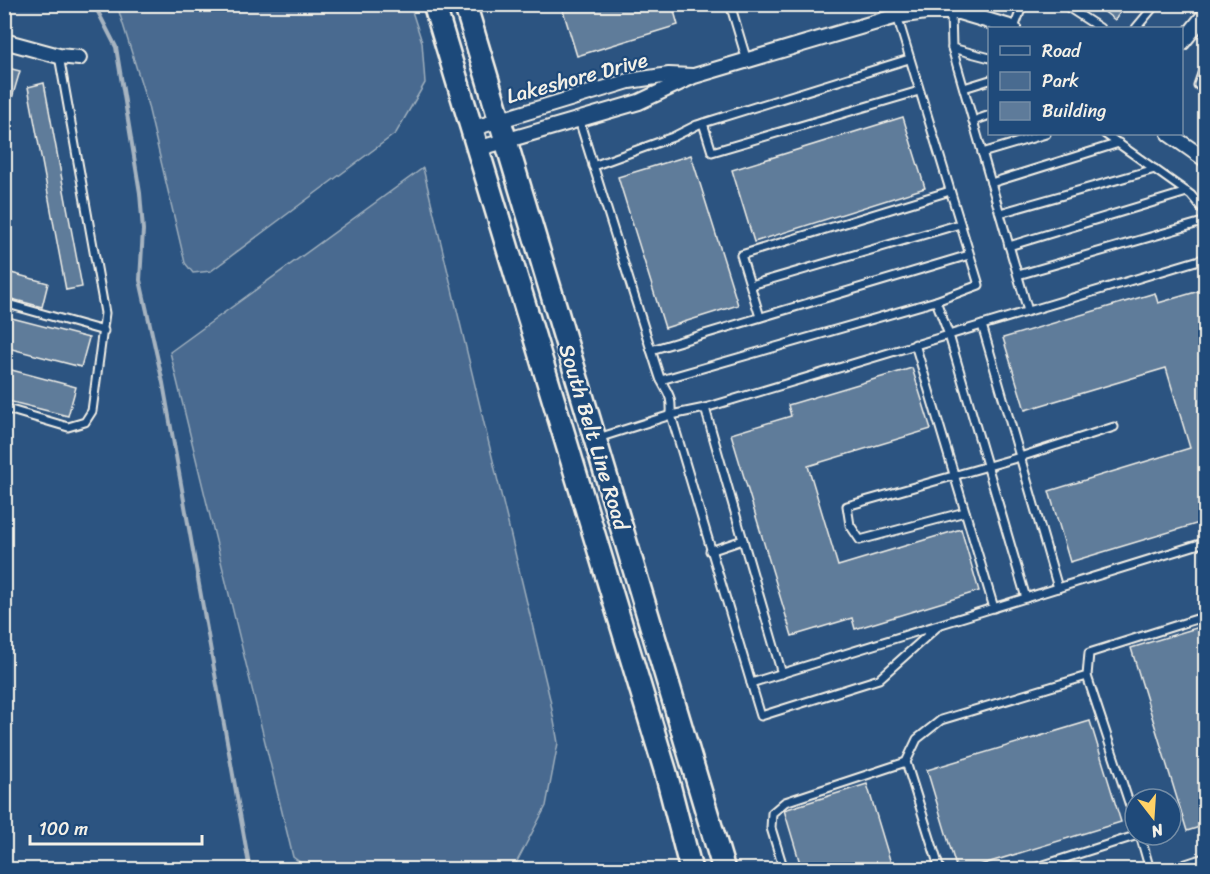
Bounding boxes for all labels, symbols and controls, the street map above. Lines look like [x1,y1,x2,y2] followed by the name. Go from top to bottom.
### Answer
[988,27,1183,135] legend
[1042,35,1082,67] text: Road
[502,41,652,115] street label: Lakeshore Drive
[1042,65,1079,97] text: Park
[1042,95,1106,127] text: Building
[548,339,641,537] street label: South Belt Line Road
[1123,787,1183,847] north arrow
[30,808,202,846] scale bar
[39,813,88,845] text: 100 m
[1147,815,1168,847] text: N

